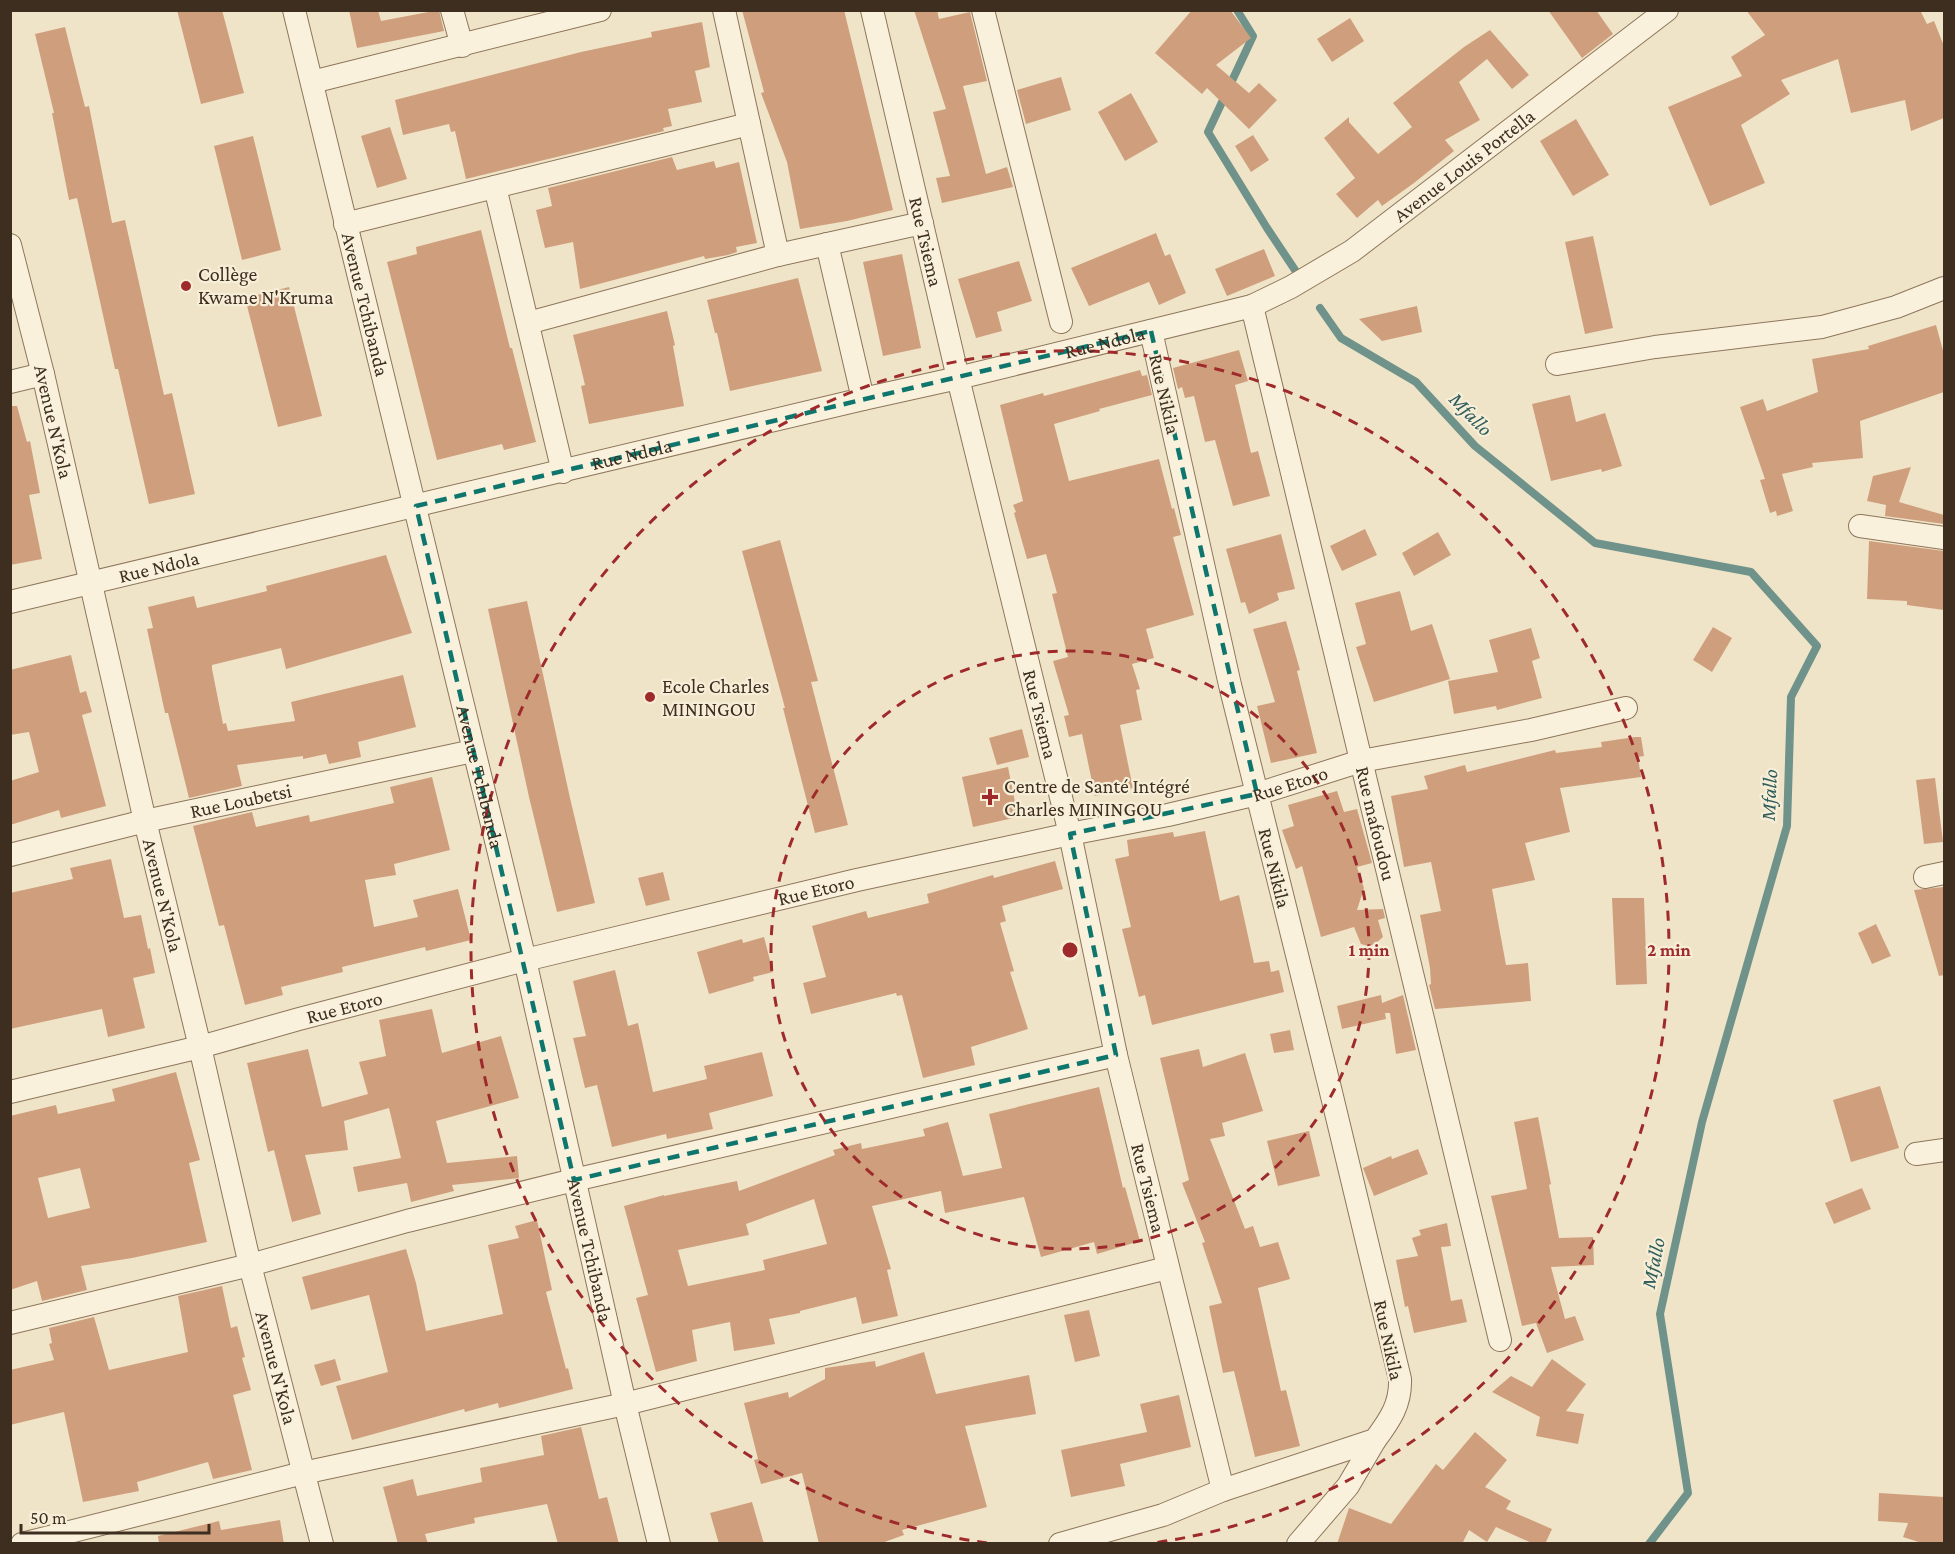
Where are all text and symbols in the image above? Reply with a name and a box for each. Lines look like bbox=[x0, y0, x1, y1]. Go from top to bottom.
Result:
street label: Avenue Louis Portella bbox=[1389, 104, 1539, 226]
street label: Rue Tsiema bbox=[905, 195, 947, 289]
street label: Avenue Tchibanda bbox=[338, 230, 394, 378]
place label: Collège Kwame N'Kruma bbox=[198, 263, 333, 308]
marker: Collège Kwame N'Kruma bbox=[179, 279, 193, 293]
street label: Rue Ndola bbox=[1062, 322, 1147, 363]
street label: Rue Nikila bbox=[1145, 352, 1185, 436]
street label: Avenue N'Kola bbox=[30, 362, 78, 481]
water label: Mfallo bbox=[1444, 386, 1498, 441]
street label: Rue Ndola bbox=[589, 434, 674, 474]
street label: Rue Ndola bbox=[116, 546, 201, 587]
street label: Rue Tsiema bbox=[1019, 667, 1062, 761]
place label: Ecole Charles MININGOU bbox=[662, 675, 770, 720]
marker: Ecole Charles MININGOU bbox=[643, 690, 657, 704]
street label: Avenue Tchibanda bbox=[452, 703, 508, 851]
street label: Rue Etoro bbox=[1250, 761, 1330, 806]
street label: Rue mafoudou bbox=[1352, 764, 1400, 883]
water label: Mfallo bbox=[1756, 769, 1782, 822]
place label: Centre de Santé Intégré Charles MININGOU bbox=[1004, 775, 1190, 820]
street label: Rue Loubetsi bbox=[188, 779, 293, 822]
marker: Centre de Santé Intégré Charles MININGOU bbox=[981, 788, 999, 806]
street label: Rue Nikila bbox=[1254, 826, 1296, 910]
street label: Avenue N'Kola bbox=[139, 836, 187, 954]
street label: Rue Etoro bbox=[776, 870, 856, 910]
centre of rings bbox=[1060, 940, 1080, 960]
text: 1 min bbox=[1349, 940, 1390, 960]
text: 2 min bbox=[1647, 940, 1691, 960]
street label: Rue Etoro bbox=[304, 987, 385, 1028]
street label: Rue Tsiema bbox=[1127, 1141, 1170, 1235]
street label: Avenue Tchibanda bbox=[563, 1176, 617, 1324]
water label: Mfallo bbox=[1636, 1235, 1670, 1292]
street label: Rue Nikila bbox=[1370, 1298, 1408, 1382]
street label: Avenue N'Kola bbox=[251, 1309, 302, 1427]
scale bar bbox=[21, 1497, 208, 1535]
text: 50 m bbox=[30, 1508, 67, 1528]

